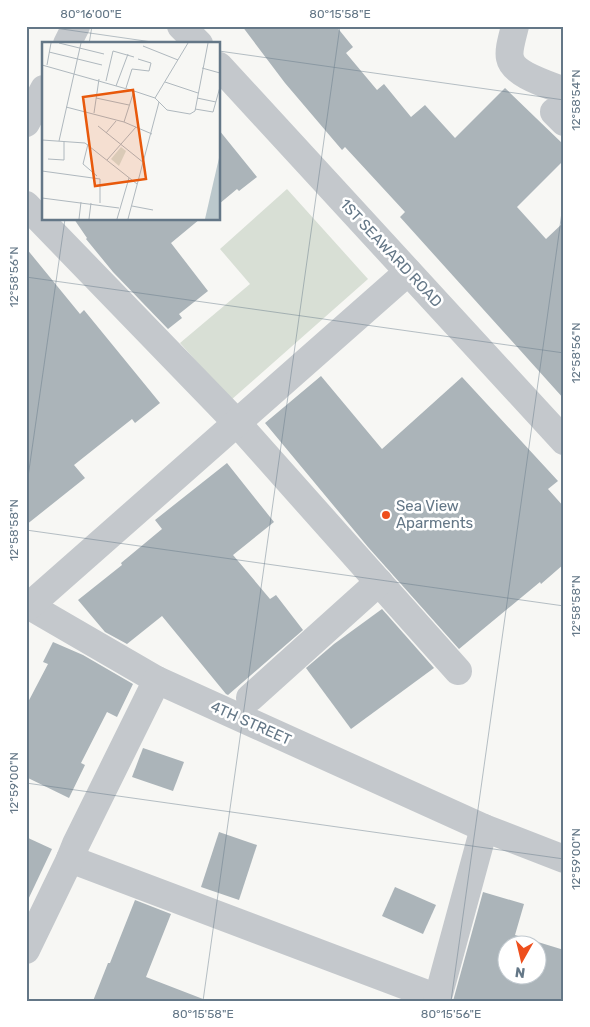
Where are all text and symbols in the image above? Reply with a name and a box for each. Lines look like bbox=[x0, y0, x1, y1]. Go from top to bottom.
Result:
text: 80°16'00"E bbox=[60, 7, 122, 21]
text: 80°15'58"E bbox=[309, 7, 371, 21]
inset map bbox=[42, 42, 220, 220]
text: 12°58'54"N bbox=[569, 69, 583, 131]
street label: 1ST SEAWARD ROAD bbox=[336, 195, 446, 311]
text: 12°58'56"N bbox=[7, 247, 21, 307]
text: 12°58'56"N bbox=[569, 323, 583, 383]
place label: Sea View Aparments bbox=[396, 497, 474, 532]
text: 12°58'58"N bbox=[7, 499, 21, 561]
marker: Sea View Aparments bbox=[380, 509, 392, 521]
text: 12°58'58"N bbox=[569, 575, 583, 637]
street label: 4TH STREET bbox=[208, 697, 295, 749]
text: 12°59'00"N bbox=[7, 752, 21, 814]
text: 12°59'00"N bbox=[569, 828, 583, 890]
north arrow bbox=[498, 934, 548, 984]
text: N bbox=[514, 963, 526, 981]
text: 80°15'58"E bbox=[172, 1007, 234, 1021]
text: 80°15'56"E bbox=[421, 1007, 481, 1021]

